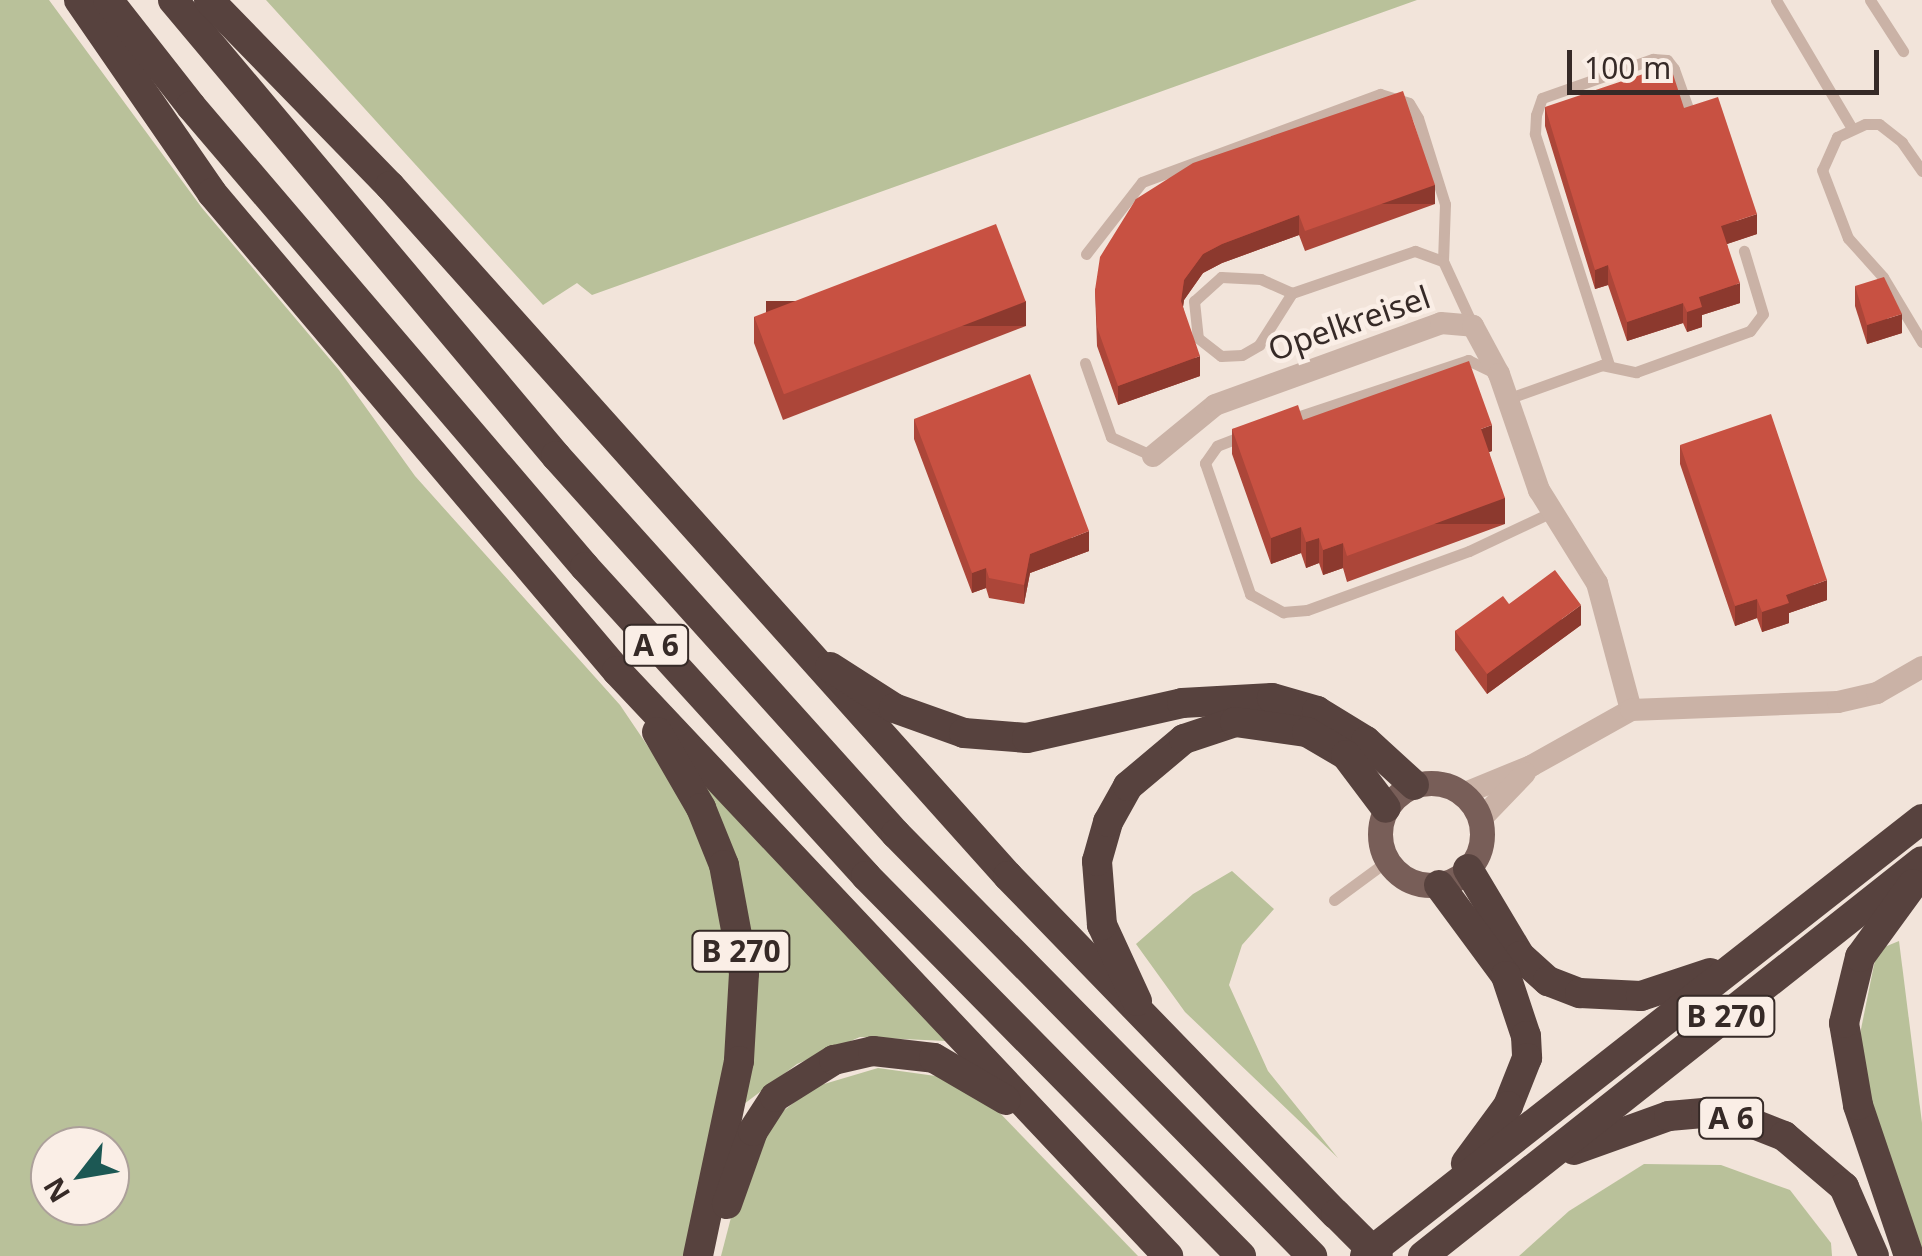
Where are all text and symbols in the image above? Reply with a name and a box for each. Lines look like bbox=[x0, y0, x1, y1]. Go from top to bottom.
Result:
scale bar bbox=[1572, 30, 1884, 92]
text: 100 m bbox=[1584, 47, 1671, 88]
street label: Opelkreisel bbox=[1263, 277, 1435, 369]
road number: A 6 bbox=[621, 620, 691, 670]
road number: B 270 bbox=[691, 926, 791, 976]
road number: B 270 bbox=[1676, 991, 1776, 1041]
road number: A 6 bbox=[1696, 1093, 1766, 1143]
north arrow bbox=[30, 1126, 130, 1226]
text: N bbox=[34, 1171, 78, 1210]

